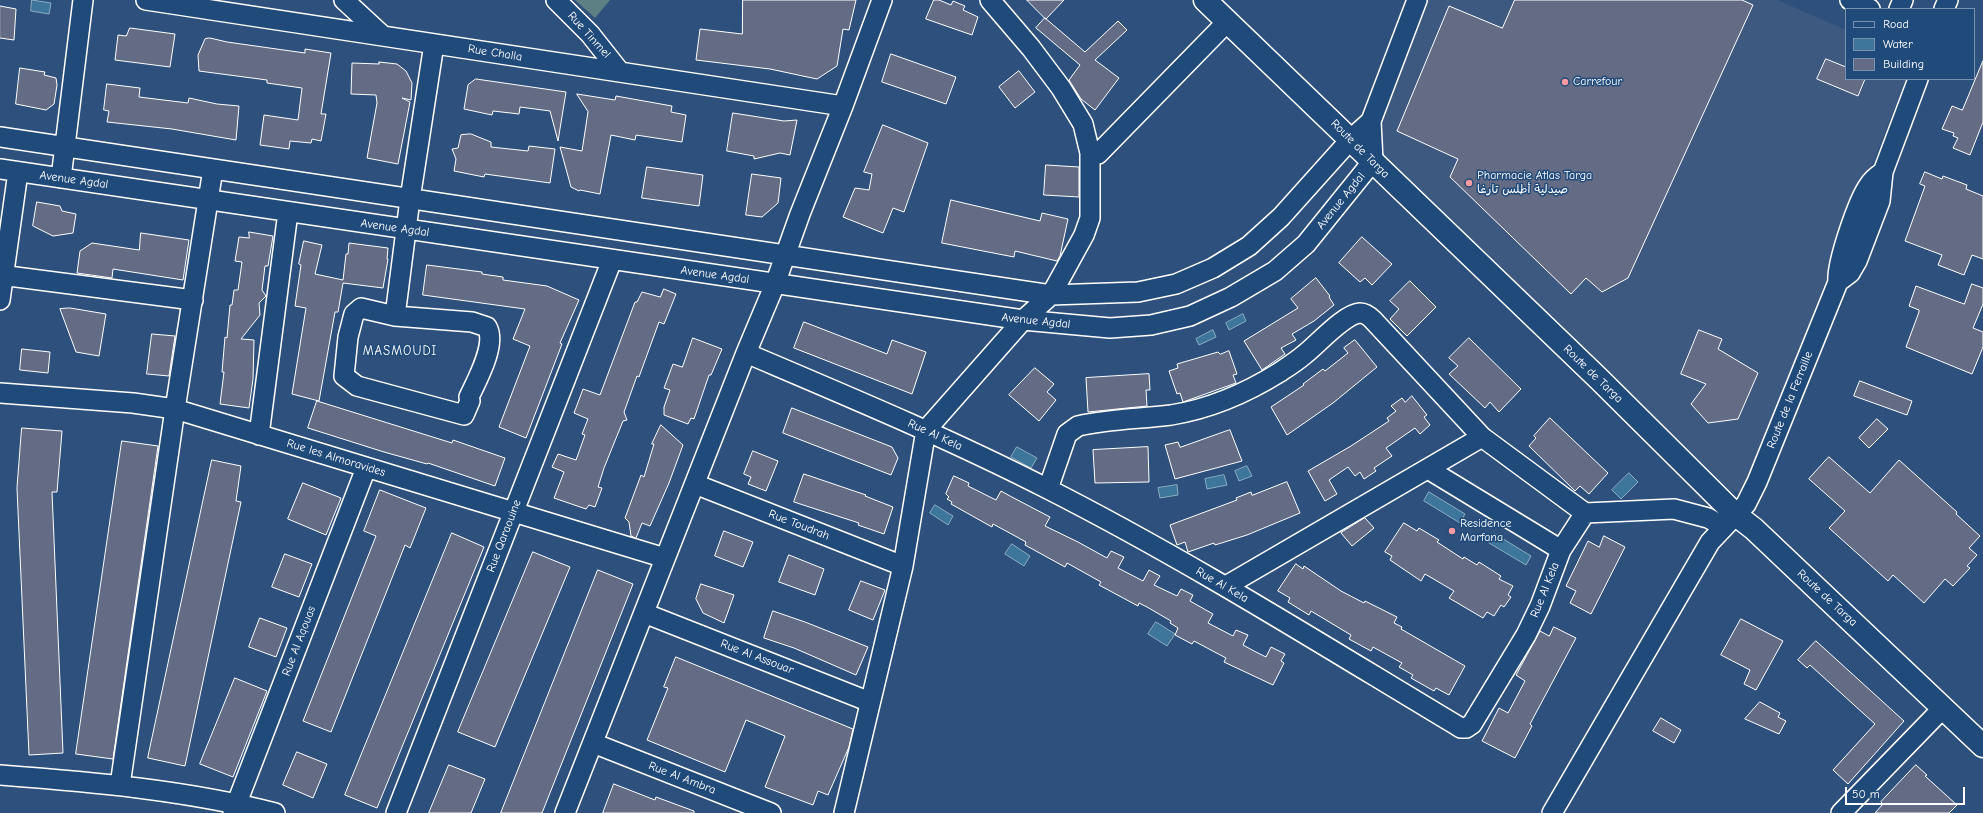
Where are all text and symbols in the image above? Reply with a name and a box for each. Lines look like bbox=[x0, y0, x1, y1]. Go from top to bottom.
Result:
legend bbox=[1845, 8, 1975, 80]
street label: Rue Tinmel bbox=[564, 9, 614, 61]
text: Road bbox=[1883, 17, 1909, 31]
text: Water bbox=[1883, 37, 1913, 51]
street label: Rue Challa bbox=[467, 42, 523, 64]
text: Building bbox=[1883, 57, 1924, 71]
place label: Carrefour bbox=[1573, 75, 1622, 89]
marker: Carrefour bbox=[1560, 77, 1570, 87]
street label: Route de Targa bbox=[1328, 117, 1392, 181]
street label: Avenue Agdal bbox=[39, 168, 109, 192]
place label: Pharmacie Atlas Targa صيدلية أطلس تارغا bbox=[1477, 169, 1592, 197]
street label: Avenue Agdal bbox=[1314, 170, 1368, 232]
marker: Pharmacie Atlas Targa صيدلية أطلس تارغا bbox=[1464, 178, 1474, 188]
street label: Avenue Agdal bbox=[360, 216, 430, 240]
street label: Avenue Agdal bbox=[680, 263, 750, 287]
street label: Avenue Agdal bbox=[1001, 310, 1071, 332]
street label: Route de Targa bbox=[1560, 342, 1626, 406]
district label: MASMOUDI bbox=[363, 343, 437, 359]
street label: Route de la Ferraille bbox=[1764, 349, 1816, 451]
street label: Rue Al Kela bbox=[905, 416, 965, 454]
street label: Rue les Almoravides bbox=[285, 436, 387, 480]
street label: Rue Qaraouine bbox=[484, 498, 524, 574]
street label: Rue Toudrah bbox=[766, 507, 832, 543]
place label: Residence Marfana bbox=[1460, 517, 1512, 545]
marker: Residence Marfana bbox=[1447, 526, 1457, 536]
street label: Rue Al Kela bbox=[1527, 560, 1563, 620]
street label: Rue Al Kela bbox=[1193, 564, 1251, 606]
street label: Route de Targa bbox=[1794, 566, 1860, 630]
street label: Rue Al Aqouas bbox=[279, 604, 319, 678]
street label: Rue Al Assouar bbox=[718, 636, 796, 678]
street label: Rue Al Ambra bbox=[646, 759, 718, 797]
scale bar bbox=[1847, 779, 1967, 805]
text: 50 m bbox=[1852, 787, 1880, 801]

